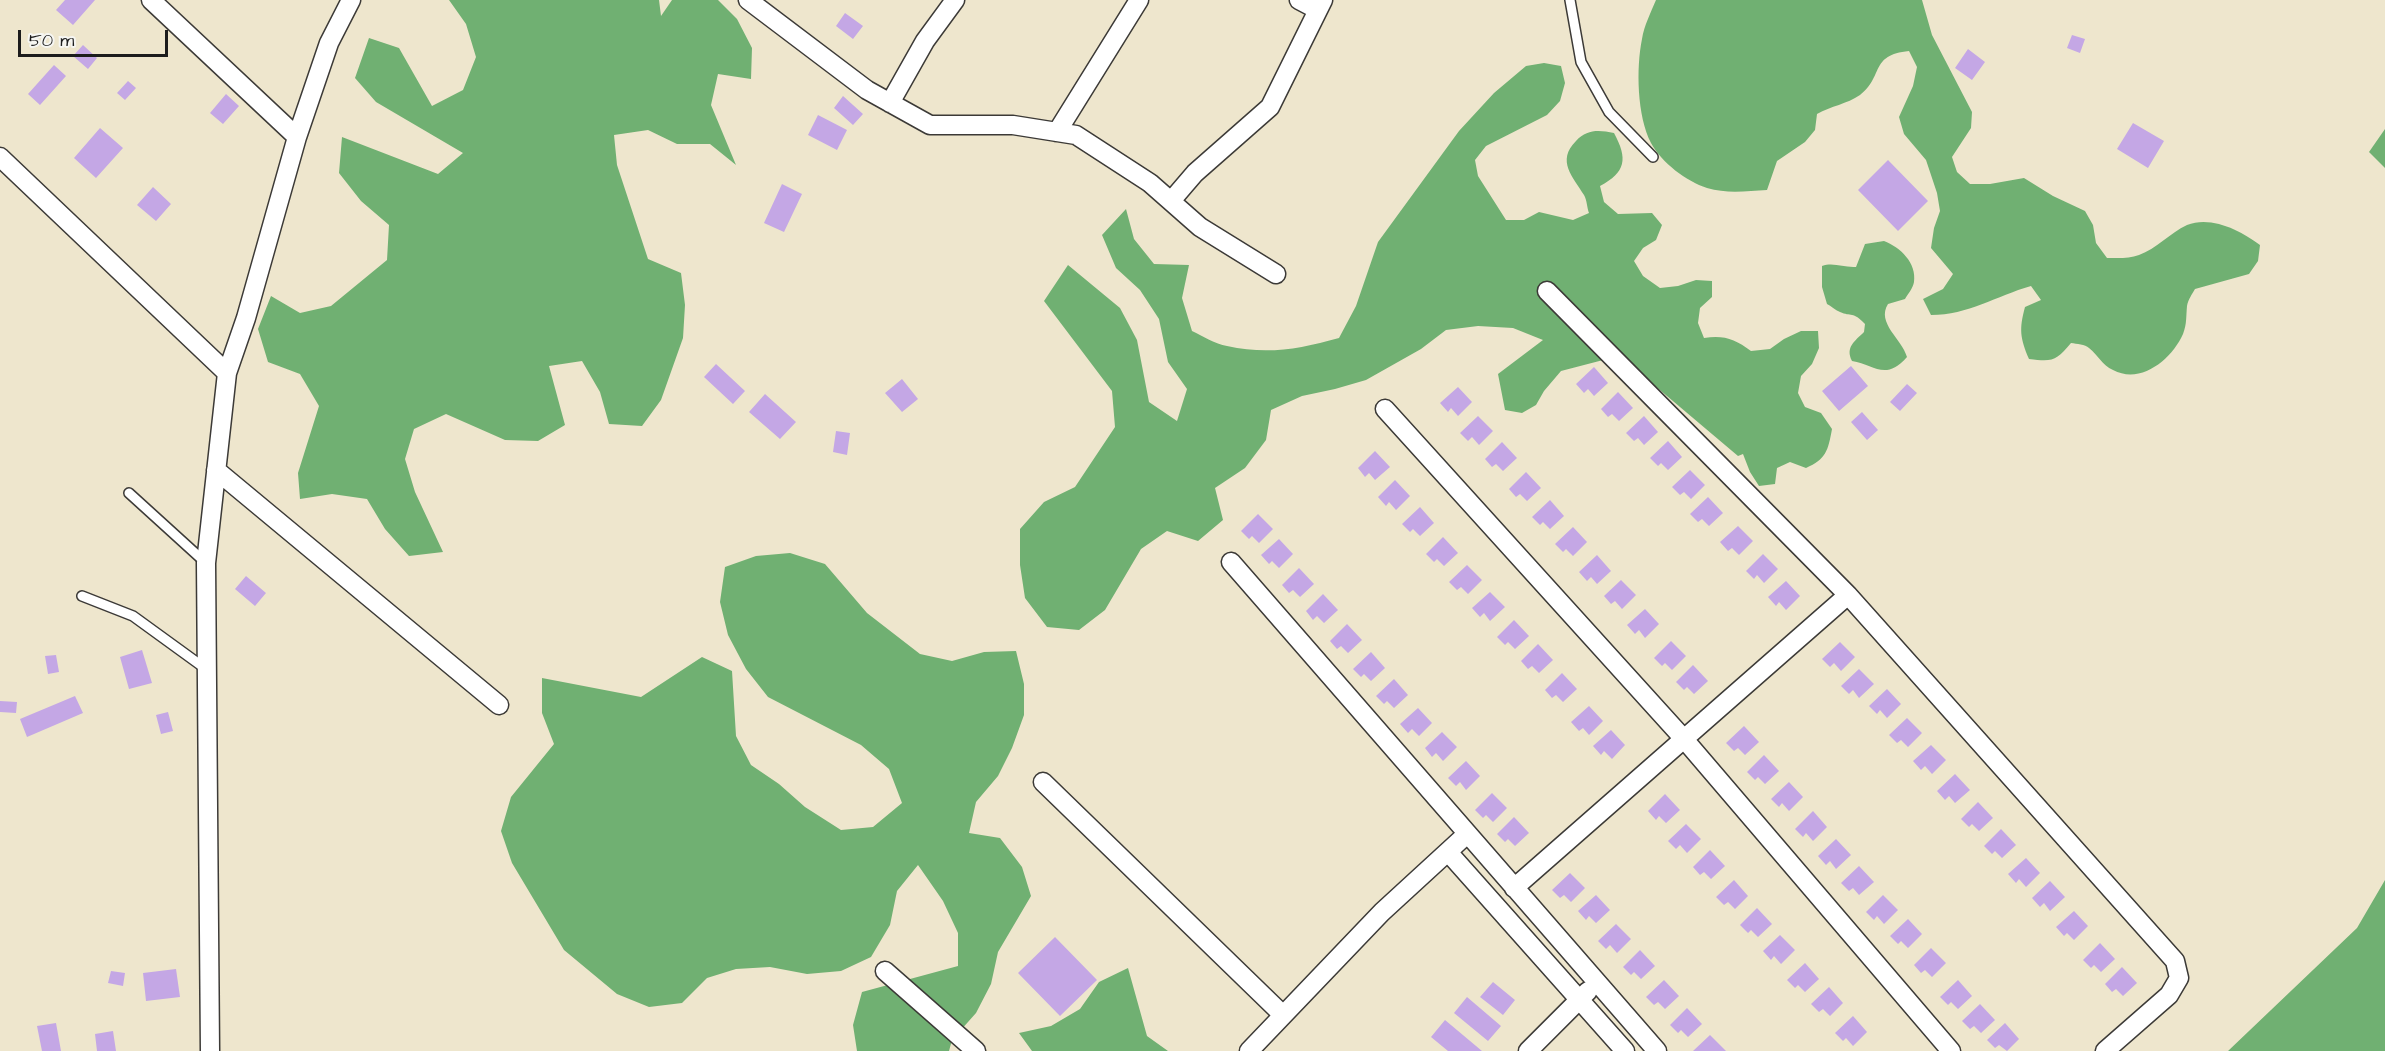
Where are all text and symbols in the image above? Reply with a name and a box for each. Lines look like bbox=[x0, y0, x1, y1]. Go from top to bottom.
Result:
scale bar bbox=[21, 18, 171, 56]
text: 50 m bbox=[29, 28, 74, 53]

